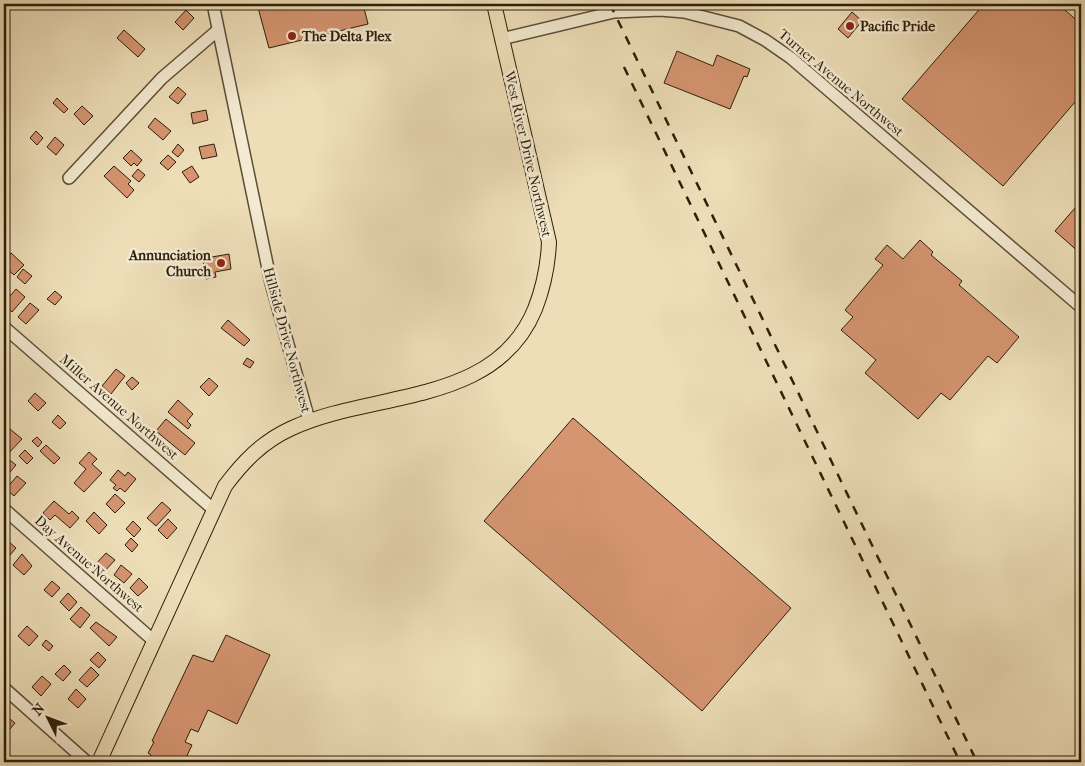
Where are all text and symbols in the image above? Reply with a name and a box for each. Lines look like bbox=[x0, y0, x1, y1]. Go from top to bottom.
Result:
place label: Pacific Pride bbox=[860, 18, 935, 35]
marker: Pacific Pride bbox=[844, 20, 856, 32]
street label: Turner Avenue Northwest bbox=[775, 26, 907, 140]
place label: The Delta Plex bbox=[301, 28, 392, 45]
marker: The Delta Plex bbox=[286, 30, 298, 42]
street label: West River Drive Northwest bbox=[500, 68, 555, 239]
place label: Annunciation Church bbox=[128, 247, 212, 280]
marker: Annunciation Church bbox=[215, 257, 227, 269]
street label: Hillside Drive Northwest bbox=[259, 265, 315, 415]
street label: Miller Avenue Northwest bbox=[56, 351, 182, 463]
street label: Day Avenue Northwest bbox=[31, 512, 147, 616]
north arrow bbox=[22, 694, 72, 744]
text: N bbox=[29, 700, 49, 719]

